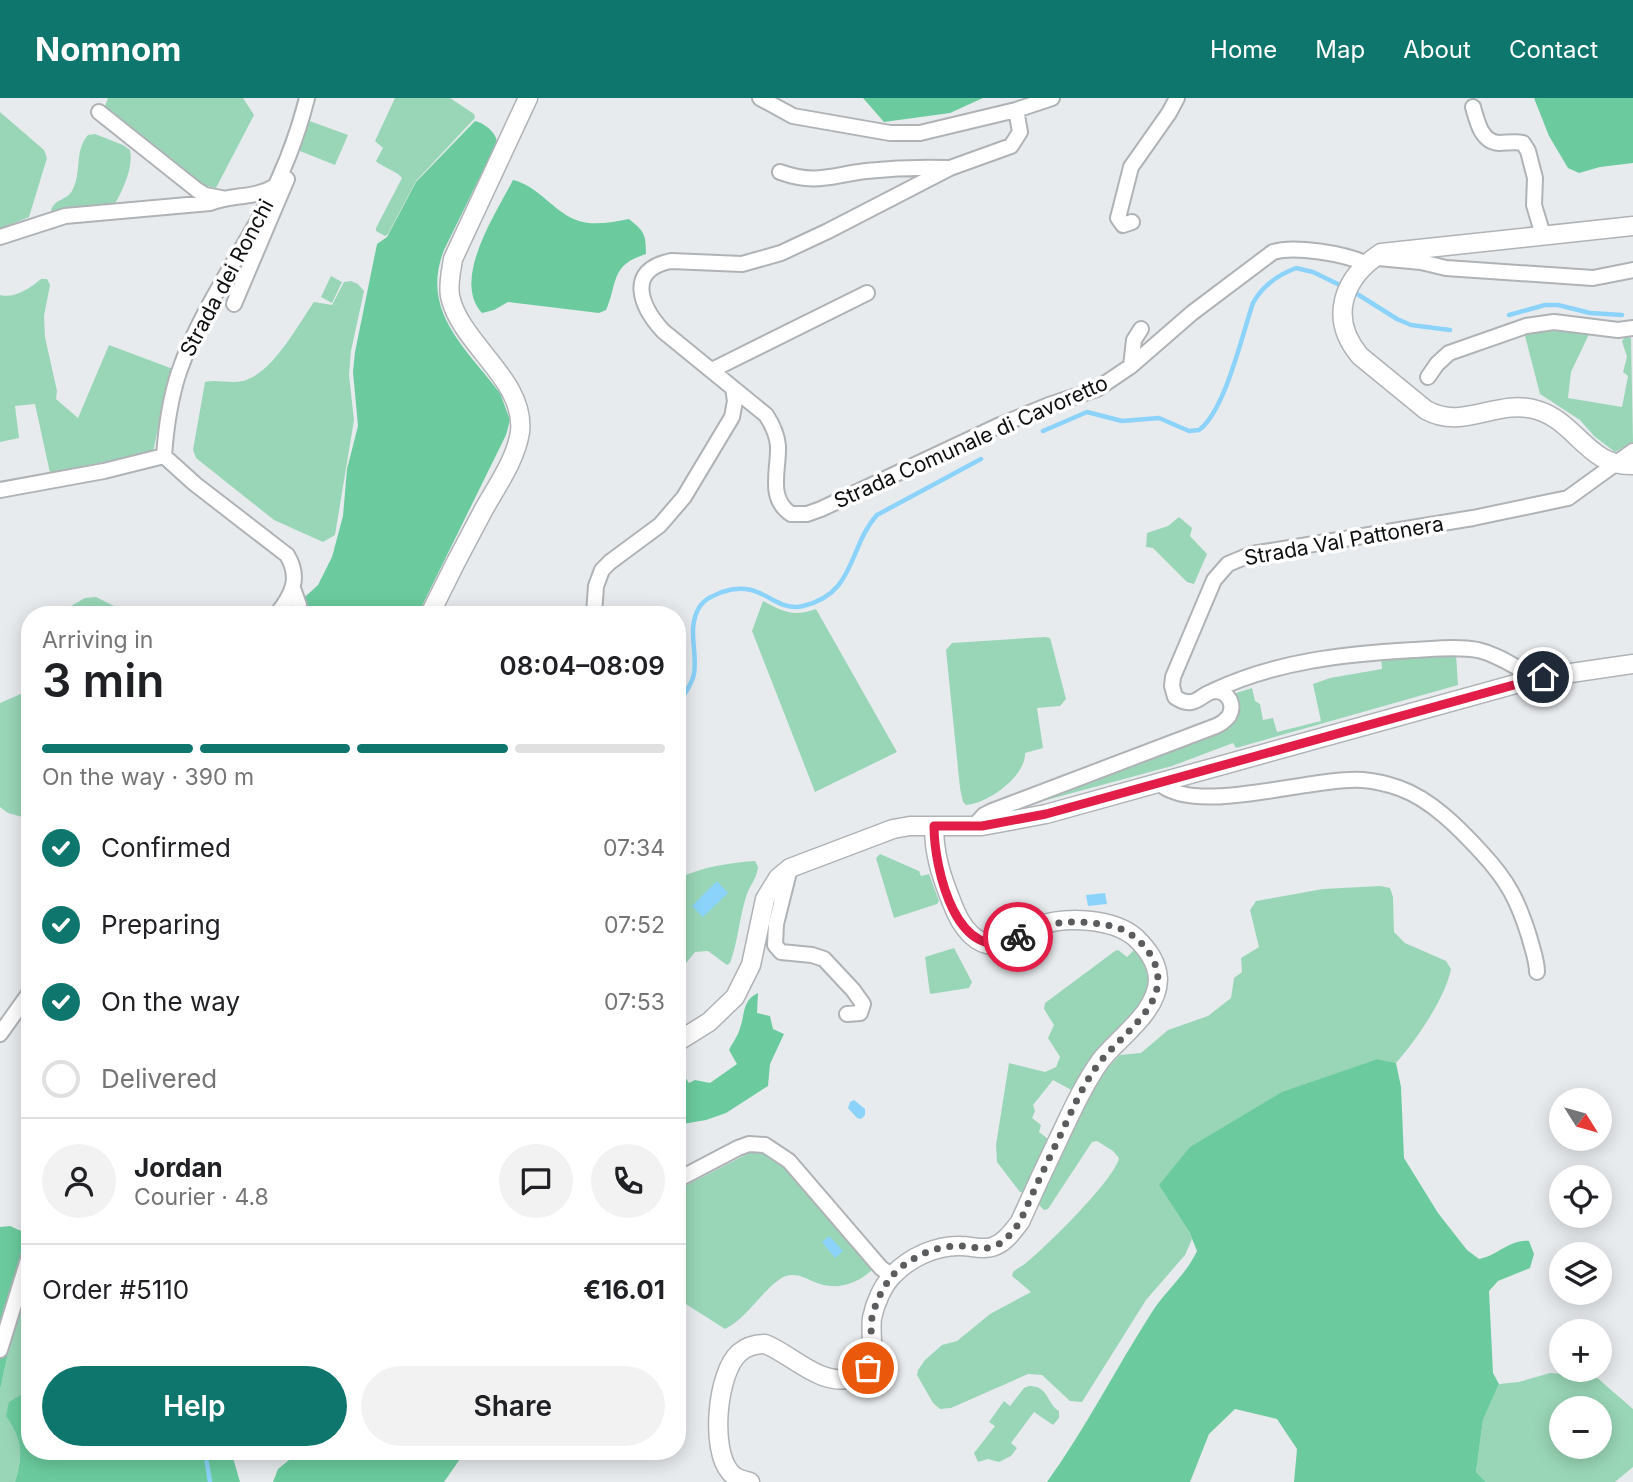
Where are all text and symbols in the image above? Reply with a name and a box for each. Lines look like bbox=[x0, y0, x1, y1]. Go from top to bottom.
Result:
text: Nomnom bbox=[35, 29, 181, 69]
text: Home bbox=[1210, 35, 1277, 64]
text: Map bbox=[1315, 35, 1365, 64]
text: About bbox=[1403, 35, 1471, 64]
text: Contact bbox=[1509, 35, 1598, 64]
street label: Strada dei Ronchi bbox=[175, 195, 279, 361]
street label: Strada Comunale di Cavoretto bbox=[830, 370, 1111, 513]
street label: Strada Val Pattonera bbox=[1242, 511, 1446, 570]
text: Arriving in bbox=[42, 626, 153, 654]
pin bbox=[1513, 647, 1573, 707]
text: 08:04–08:09 bbox=[500, 650, 665, 681]
text: 3 min bbox=[42, 652, 164, 708]
icon: home bbox=[1524, 658, 1562, 696]
text: On the way · 390 m bbox=[42, 763, 254, 791]
icon: check bbox=[42, 829, 80, 867]
text: Confirmed bbox=[101, 832, 231, 863]
text: 07:34 bbox=[603, 834, 665, 862]
courier bbox=[983, 902, 1053, 972]
icon: check bbox=[42, 906, 80, 944]
text: Preparing bbox=[101, 909, 221, 940]
text: 07:52 bbox=[604, 911, 665, 939]
icon: bike bbox=[999, 918, 1037, 956]
icon: check bbox=[42, 983, 80, 1021]
text: On the way bbox=[101, 986, 240, 1017]
text: 07:53 bbox=[604, 988, 665, 1016]
text: Delivered bbox=[101, 1063, 217, 1094]
north arrow bbox=[1549, 1088, 1612, 1152]
map controls bbox=[1549, 1088, 1612, 1459]
button: person bbox=[42, 1144, 116, 1218]
button: chat bbox=[499, 1144, 573, 1218]
button: phone bbox=[591, 1144, 665, 1218]
text: Jordan bbox=[134, 1152, 223, 1183]
button: locate bbox=[1549, 1165, 1612, 1228]
text: Courier · 4.8 bbox=[134, 1183, 269, 1211]
button: layers bbox=[1549, 1242, 1612, 1305]
text: Order #5110 bbox=[42, 1274, 189, 1305]
text: €16.01 bbox=[583, 1274, 665, 1305]
button: + bbox=[1549, 1319, 1612, 1382]
pin bbox=[838, 1338, 898, 1398]
icon: bag bbox=[849, 1349, 887, 1387]
button: Help bbox=[42, 1366, 347, 1446]
button: Share bbox=[361, 1366, 665, 1446]
button: − bbox=[1549, 1396, 1612, 1459]

